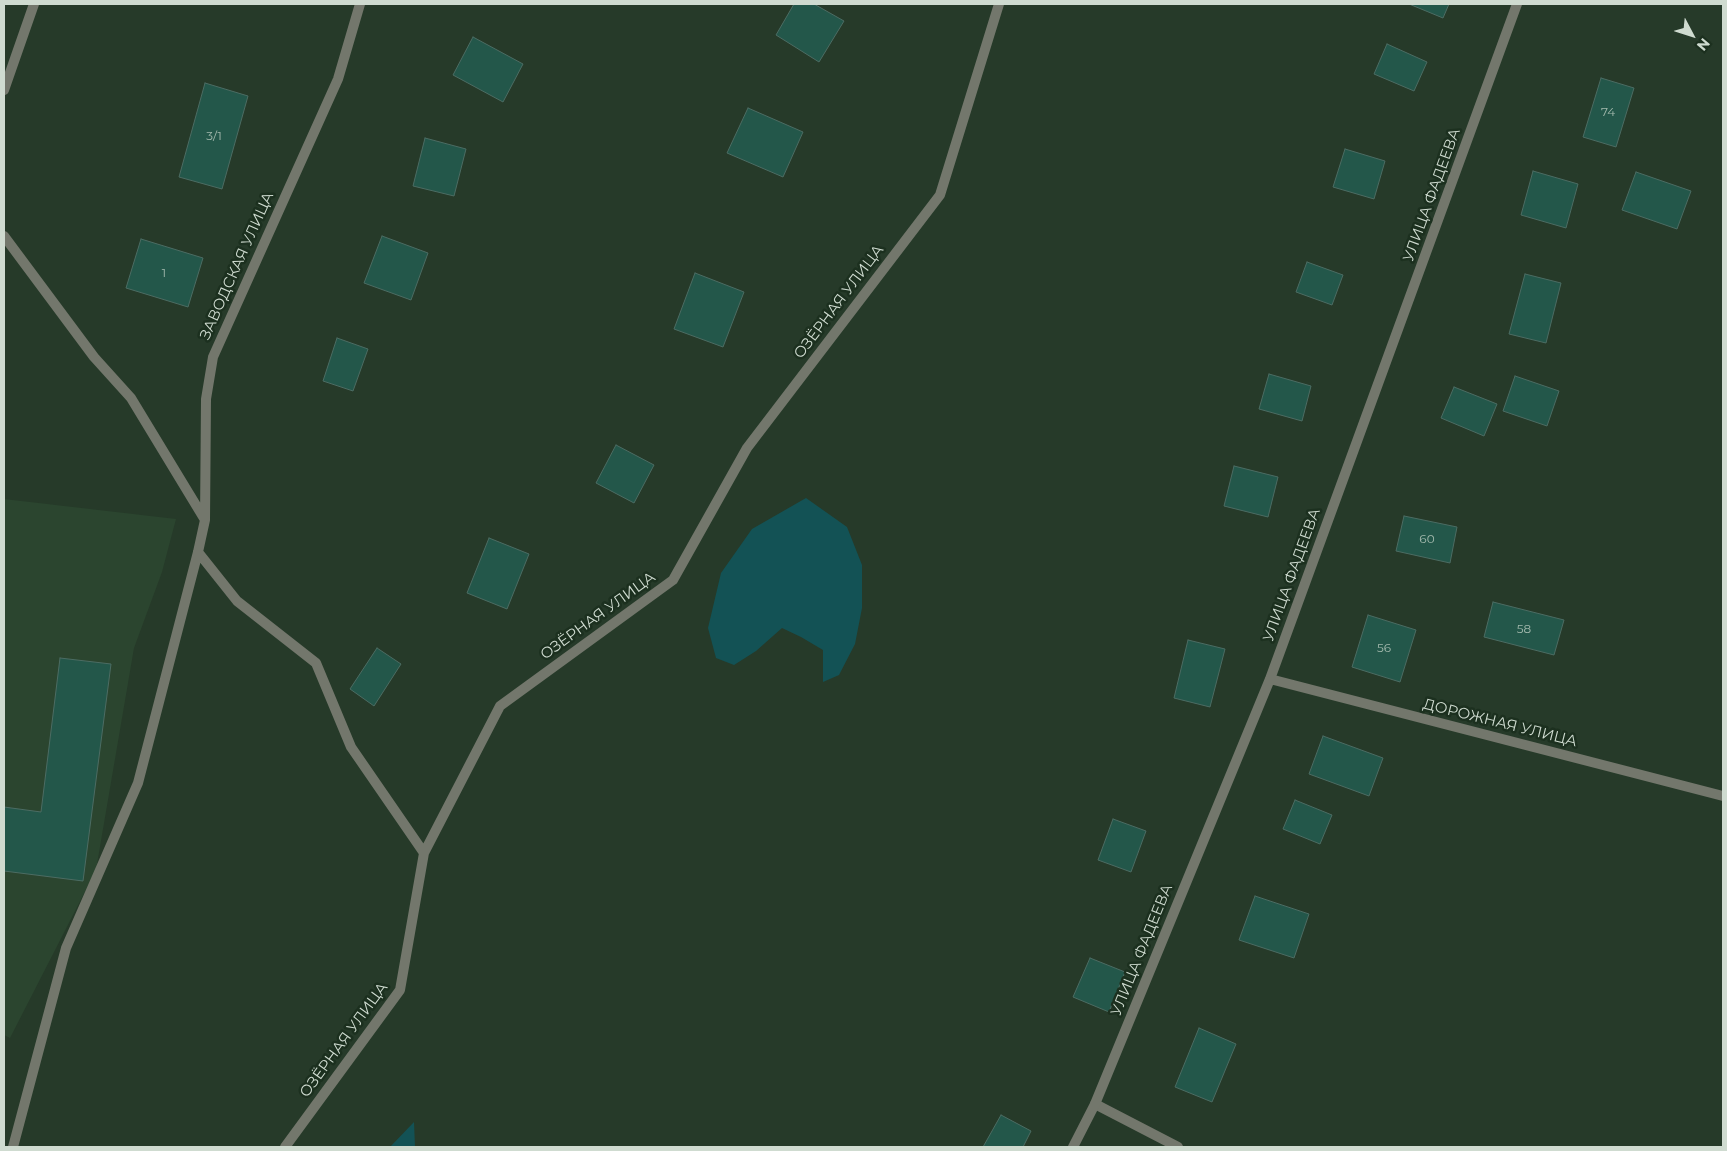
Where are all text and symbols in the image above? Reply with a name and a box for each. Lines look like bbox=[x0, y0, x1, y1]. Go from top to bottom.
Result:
north arrow bbox=[1667, 10, 1717, 60]
text: N bbox=[1693, 35, 1714, 55]
house number: 74 bbox=[1601, 105, 1615, 119]
street label: УЛИЦА ФАДЕЕВА bbox=[1400, 126, 1464, 264]
house number: 3/1 bbox=[206, 129, 222, 143]
street label: ЗАВОДСКАЯ УЛИЦА bbox=[196, 189, 278, 343]
street label: ОЗЁРНАЯ УЛИЦА bbox=[790, 242, 888, 362]
house number: 1 bbox=[162, 266, 166, 280]
street label: УЛИЦА ФАДЕЕВА bbox=[1260, 506, 1324, 644]
house number: 60 bbox=[1419, 532, 1435, 546]
street label: ОЗЁРНАЯ УЛИЦА bbox=[537, 568, 659, 664]
house number: 58 bbox=[1517, 622, 1531, 636]
house number: 56 bbox=[1377, 641, 1391, 655]
street label: ДОРОЖНАЯ УЛИЦА bbox=[1421, 695, 1579, 751]
street label: УЛИЦА ФАДЕЕВА bbox=[1107, 882, 1177, 1018]
street label: ОЗЁРНАЯ УЛИЦА bbox=[296, 979, 392, 1101]

